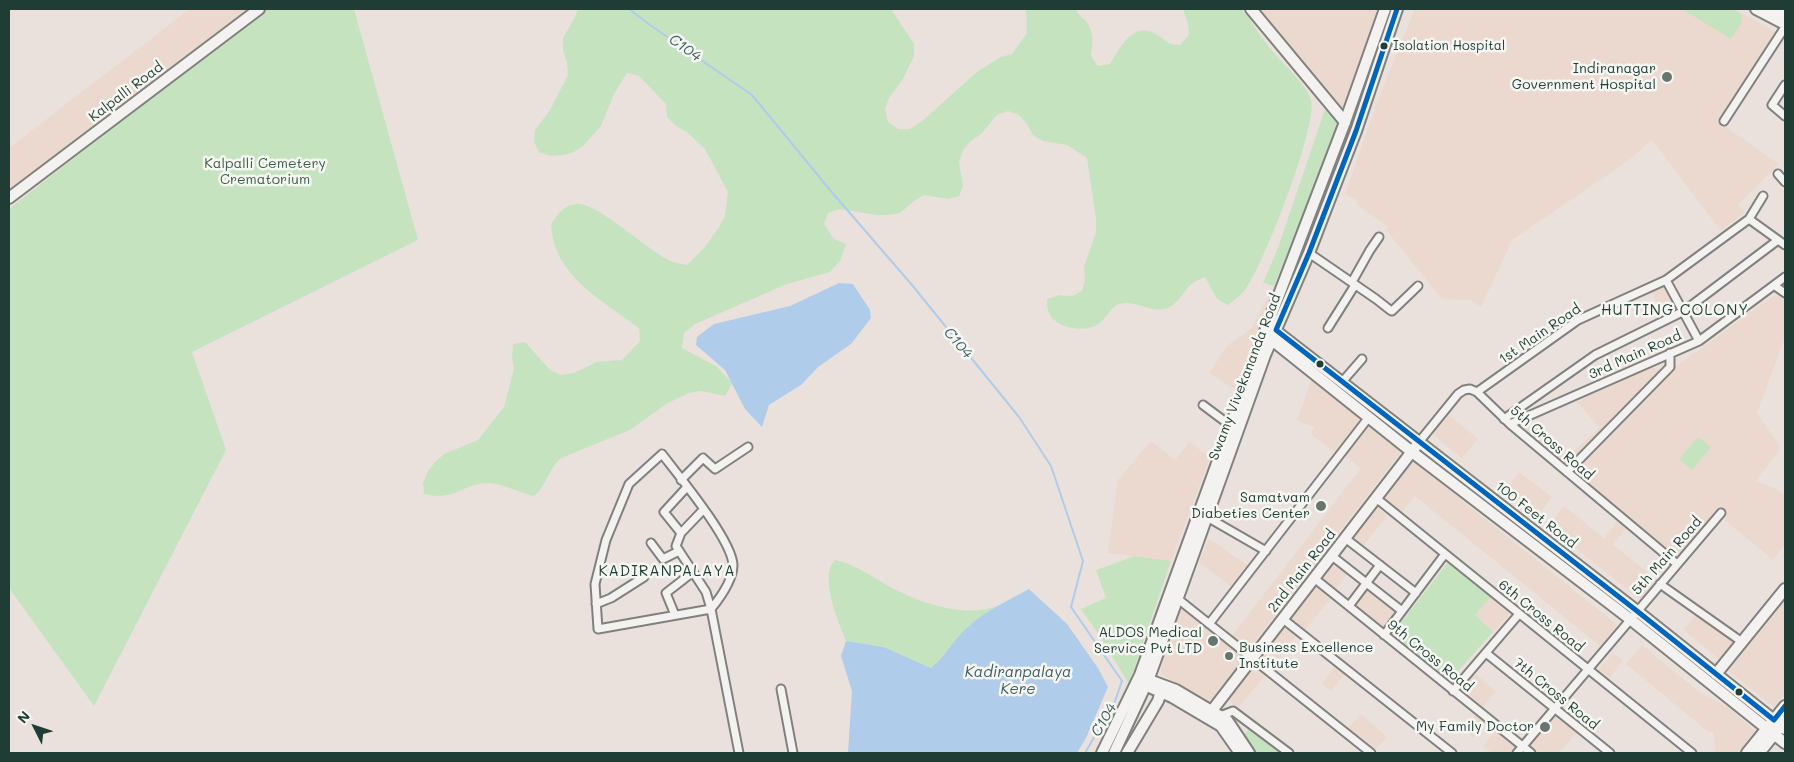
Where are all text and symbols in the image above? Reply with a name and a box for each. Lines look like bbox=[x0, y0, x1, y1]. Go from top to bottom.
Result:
water label: C104 bbox=[665, 30, 705, 66]
place label: Isolation Hospital bbox=[1393, 38, 1505, 54]
marker: Isolation Hospital bbox=[1379, 41, 1389, 51]
street label: Kalpalli Road bbox=[86, 59, 166, 125]
place label: Indiranagar Government Hospital bbox=[1512, 61, 1656, 94]
marker: Indiranagar Government Hospital bbox=[1660, 70, 1674, 84]
park label: Kalpalli Cemetery Crematorium bbox=[204, 156, 326, 188]
street label: Swamy Vivekananda Road bbox=[1205, 291, 1285, 463]
street label: 1st Main Road bbox=[1496, 300, 1584, 368]
district label: HUTTING COLONY bbox=[1599, 301, 1751, 319]
water label: C104 bbox=[940, 324, 976, 362]
street label: 3rd Main Road bbox=[1586, 327, 1684, 383]
unlabelled marker bbox=[1315, 359, 1325, 369]
street label: 5th Cross Road bbox=[1507, 402, 1597, 484]
street label: 100 Feet Road bbox=[1492, 478, 1580, 552]
place label: Samatvam Diabeties Center bbox=[1191, 490, 1310, 522]
marker: Samatvam Diabeties Center bbox=[1314, 499, 1328, 513]
street label: 5th Main Road bbox=[1629, 514, 1705, 598]
street label: 2nd Main Road bbox=[1265, 526, 1339, 616]
district label: KADIRANPALAYA bbox=[597, 562, 737, 580]
street label: 6th Cross Road bbox=[1495, 576, 1587, 656]
street label: 9th Cross Road bbox=[1384, 616, 1476, 696]
place label: ALDOS Medical Service Pvt LTD bbox=[1094, 625, 1202, 658]
marker: ALDOS Medical Service Pvt LTD bbox=[1206, 634, 1220, 648]
place label: Business Excellence Institute bbox=[1239, 640, 1373, 672]
marker: Business Excellence Institute bbox=[1223, 650, 1235, 662]
street label: 7th Cross Road bbox=[1510, 655, 1602, 733]
water label: Kadiranpalaya Kere bbox=[965, 663, 1071, 698]
unlabelled marker bbox=[1734, 687, 1744, 697]
water label: C104 bbox=[1087, 700, 1121, 740]
north arrow bbox=[10, 702, 60, 752]
text: N bbox=[13, 707, 34, 727]
place label: My Family Doctor bbox=[1416, 719, 1534, 735]
marker: My Family Doctor bbox=[1538, 720, 1552, 734]

